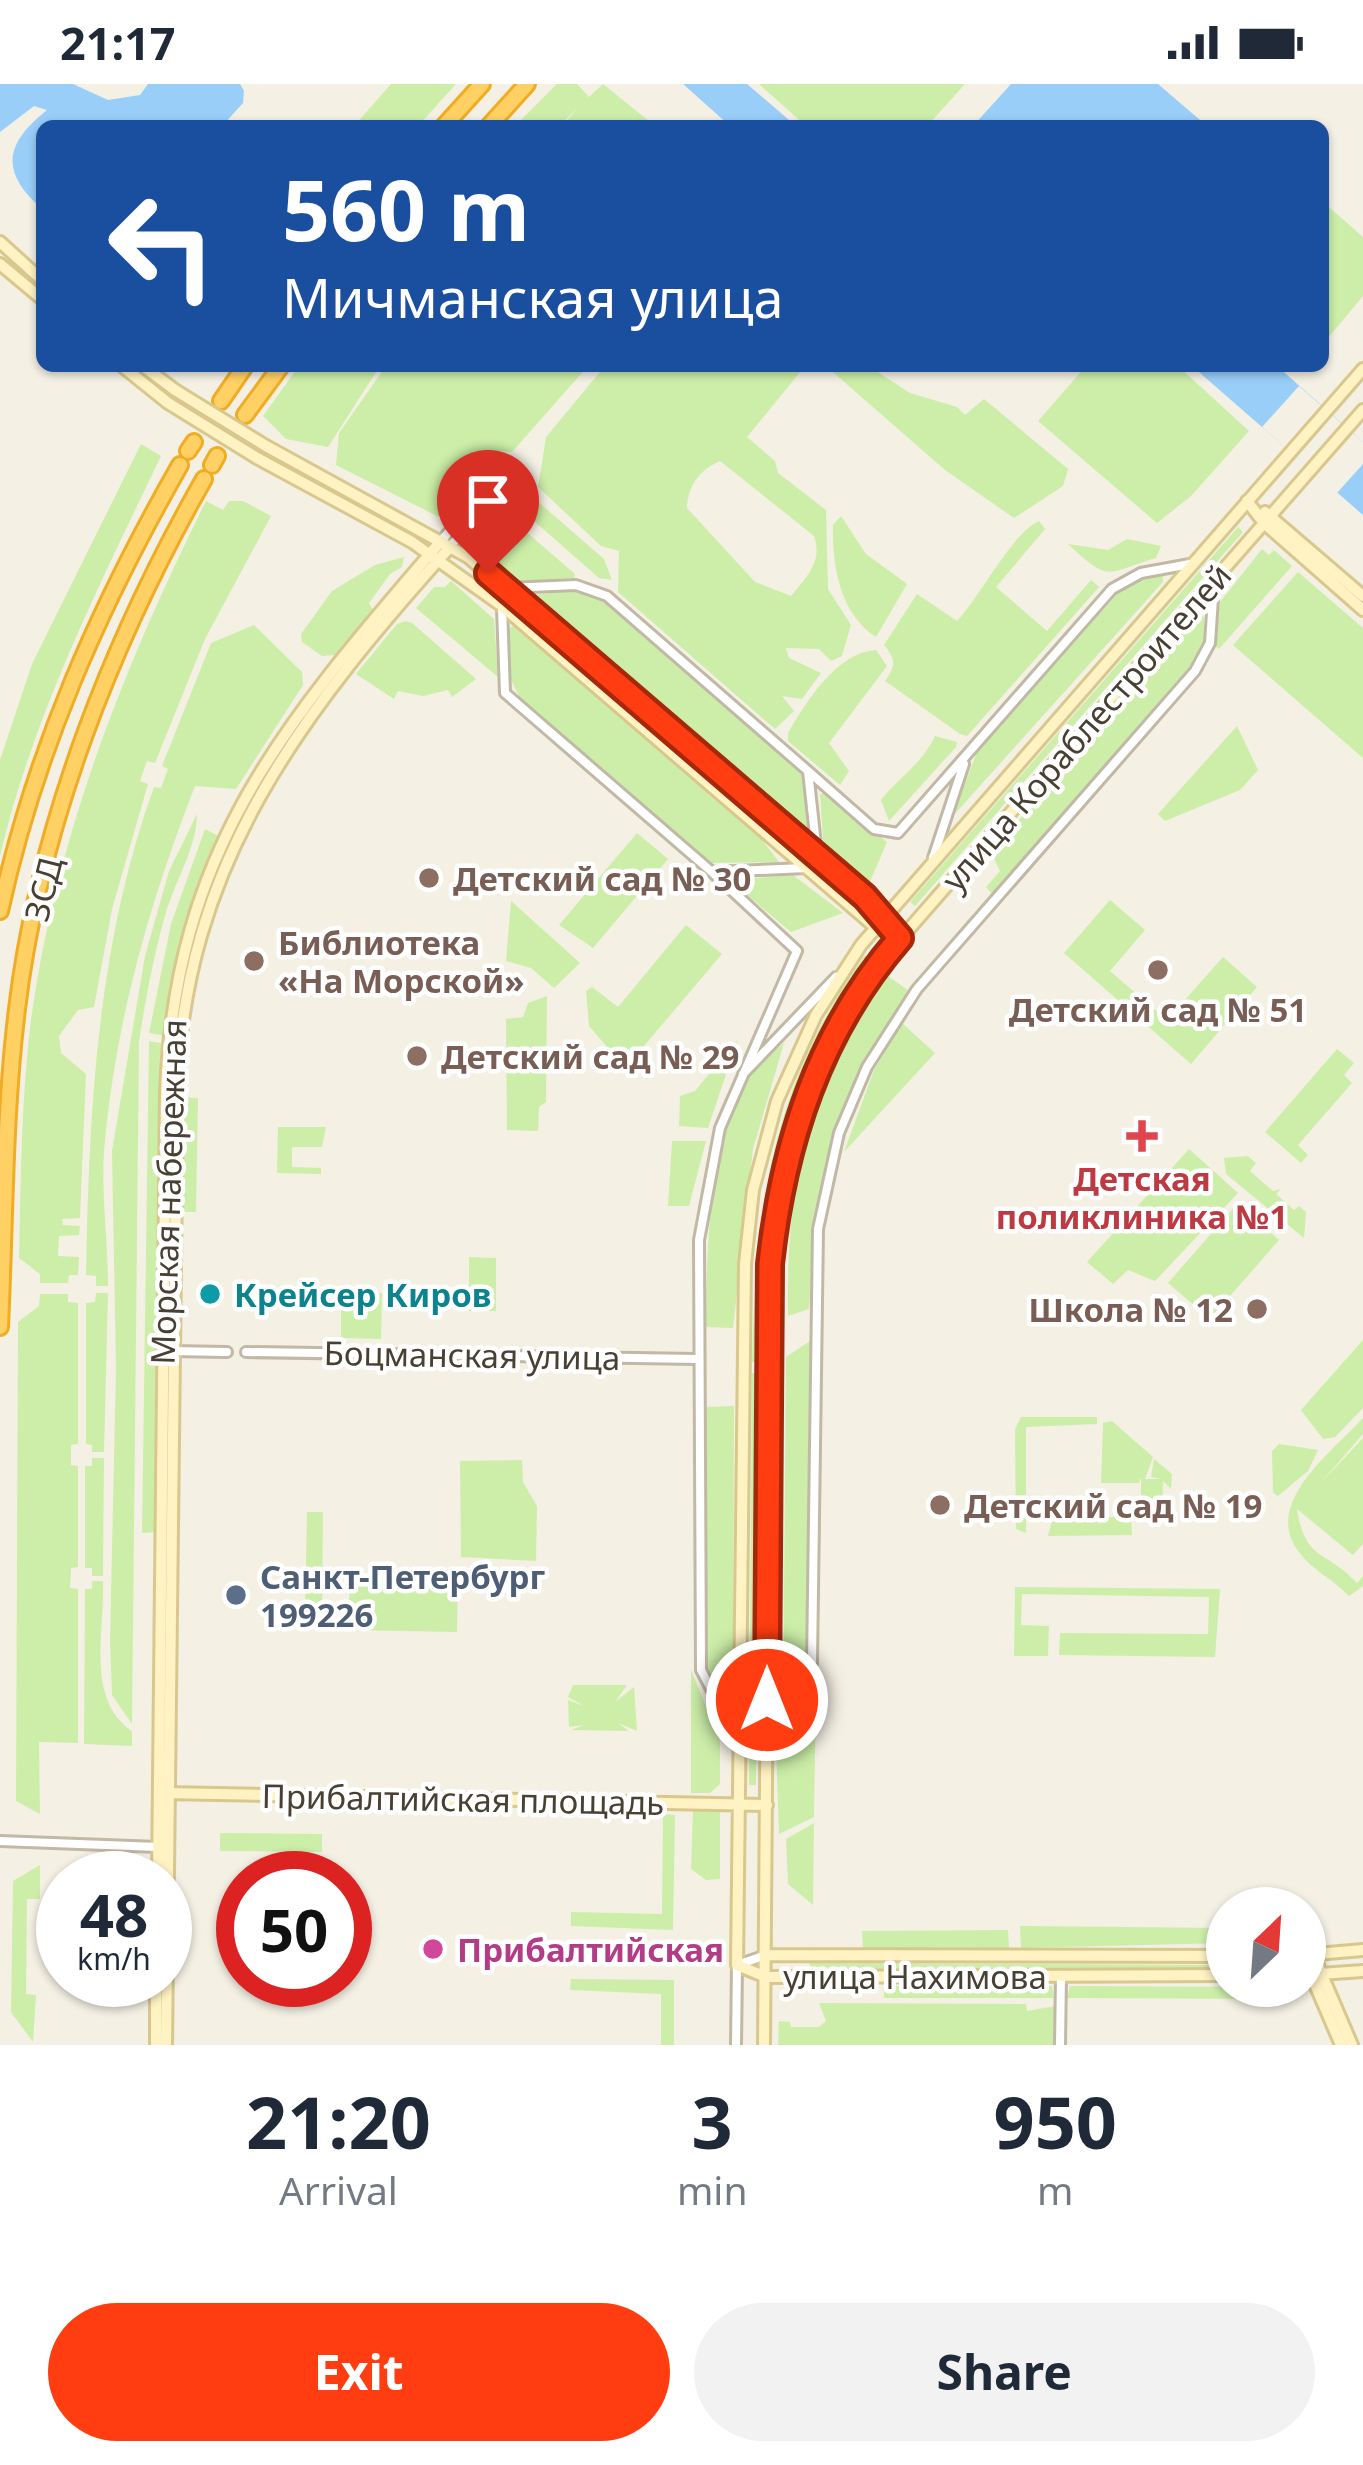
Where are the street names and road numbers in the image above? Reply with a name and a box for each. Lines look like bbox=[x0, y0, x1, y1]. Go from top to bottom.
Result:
street label: улица Кораблестроителей bbox=[931, 554, 1241, 900]
street label: ЗСД bbox=[13, 852, 73, 926]
street label: Морская набережная bbox=[139, 1019, 197, 1365]
street label: Боцманская улица bbox=[323, 1330, 621, 1380]
street label: Прибалтийская площадь bbox=[261, 1773, 665, 1825]
street label: улица Нахимова bbox=[783, 1954, 1047, 1999]

